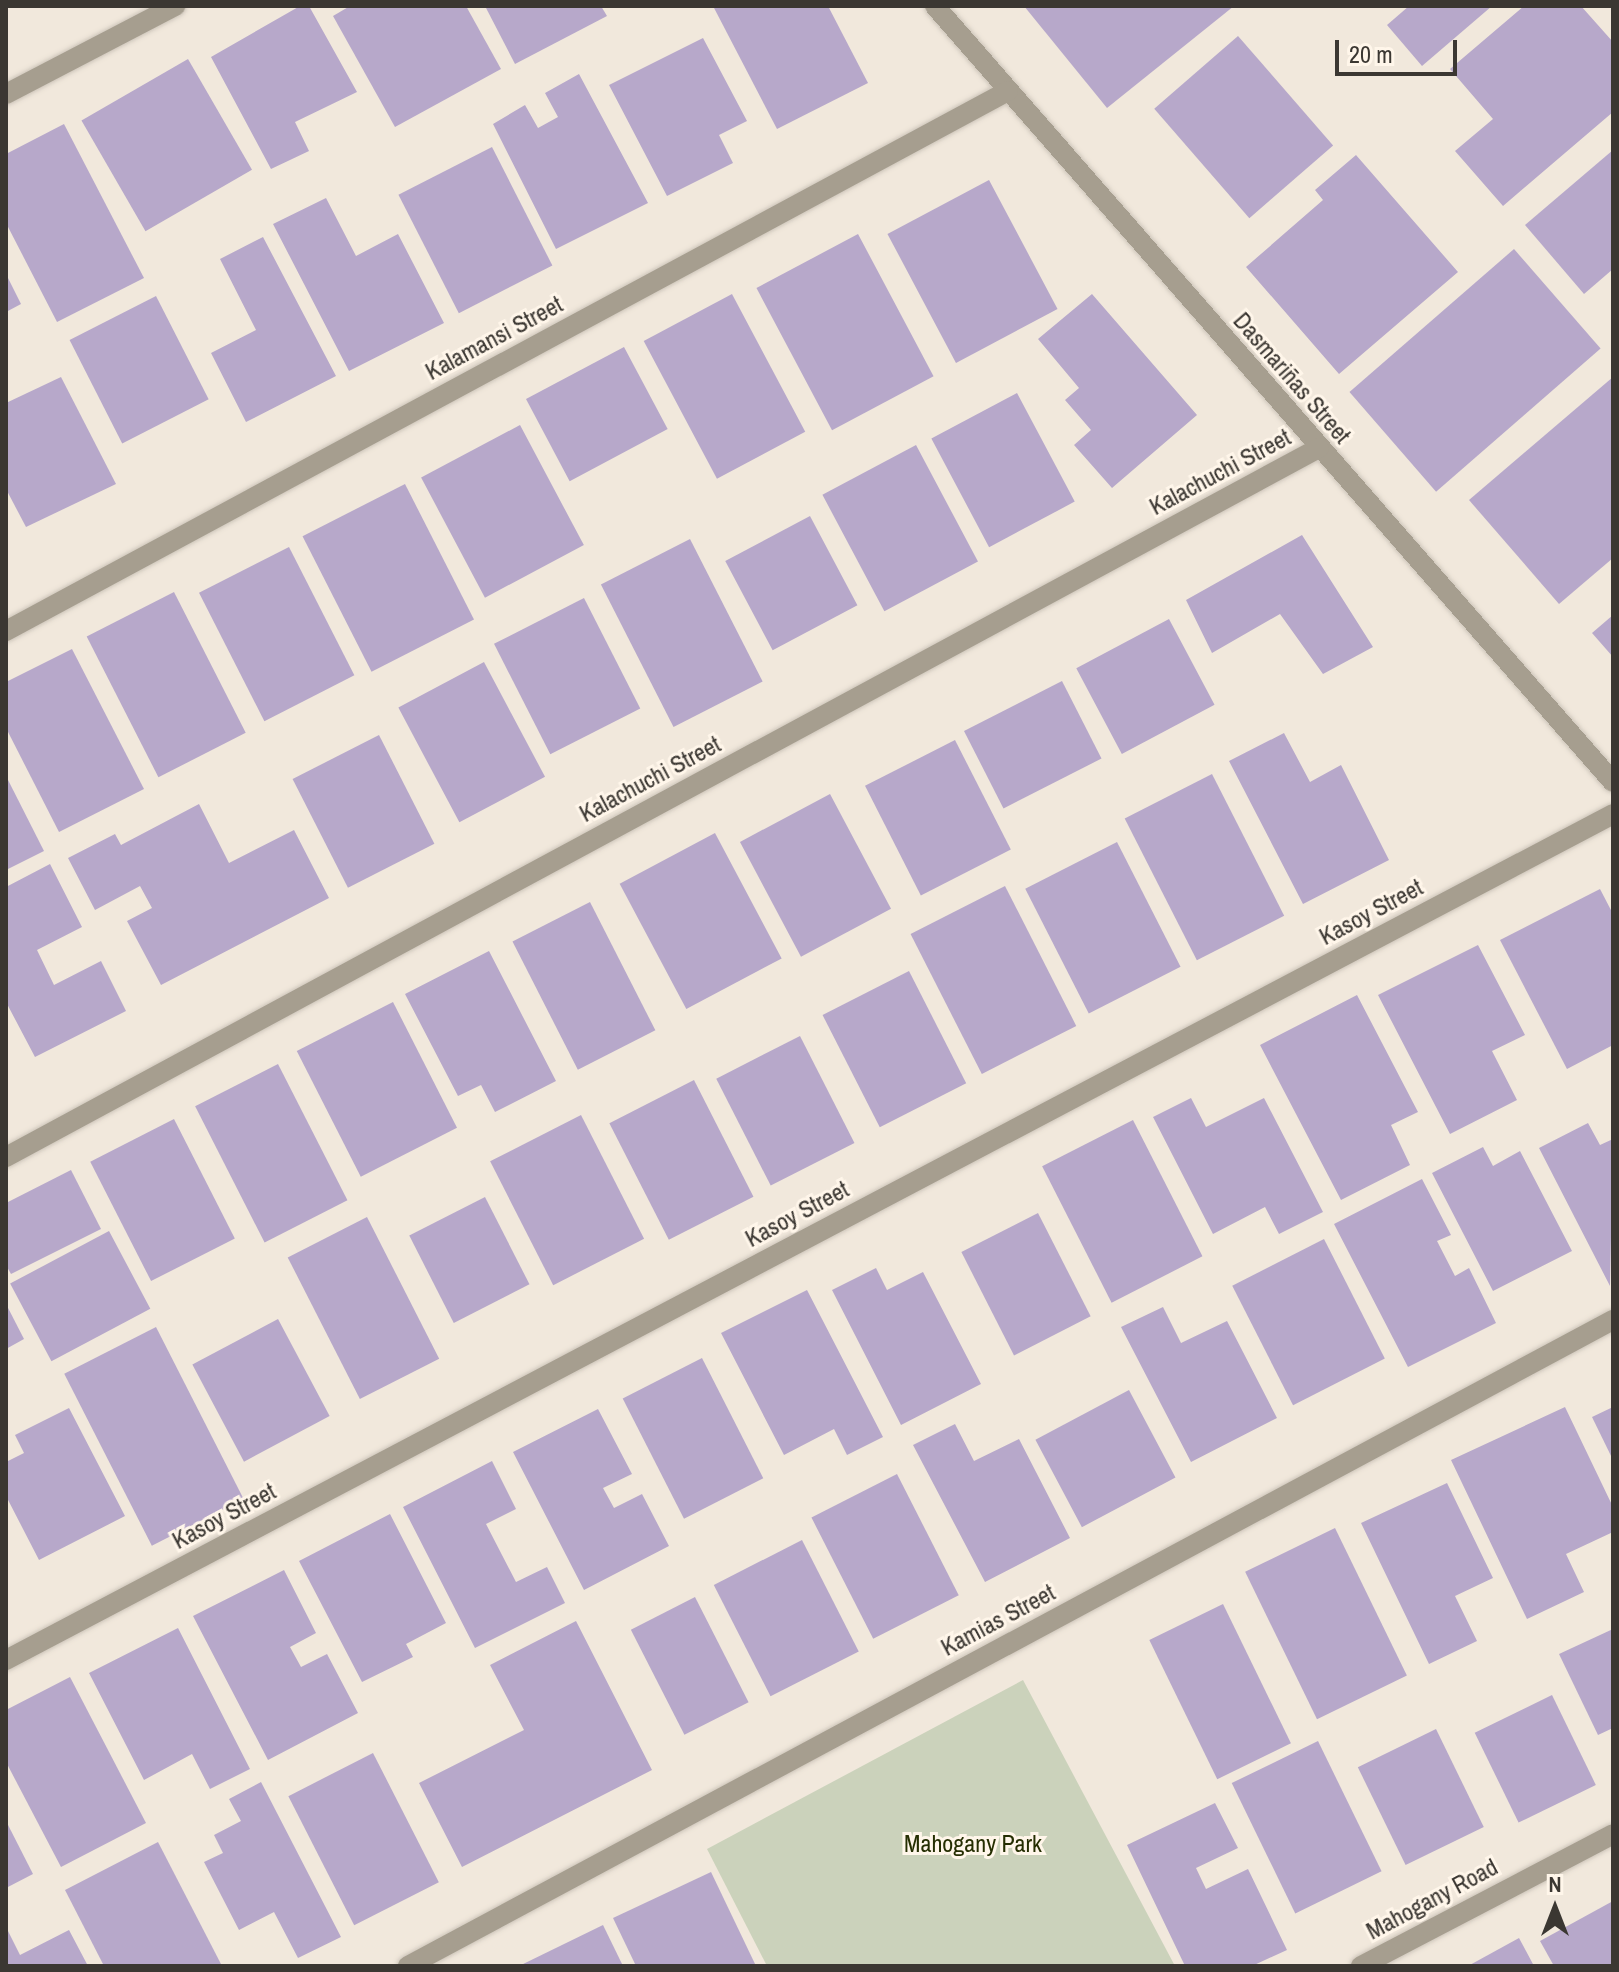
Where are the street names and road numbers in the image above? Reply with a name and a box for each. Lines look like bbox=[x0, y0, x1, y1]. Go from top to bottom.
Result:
street label: Kalamansi Street bbox=[421, 290, 567, 386]
street label: Dasmariñas Street bbox=[1227, 307, 1357, 449]
street label: Kalachuchi Street bbox=[1145, 423, 1295, 521]
street label: Kalachuchi Street bbox=[575, 730, 725, 828]
street label: Kasoy Street bbox=[1314, 873, 1428, 951]
street label: Kasoy Street bbox=[740, 1175, 854, 1253]
street label: Kasoy Street bbox=[167, 1477, 281, 1555]
street label: Kamias Street bbox=[936, 1578, 1060, 1662]
street label: Mahogany Road bbox=[1361, 1852, 1503, 1946]

